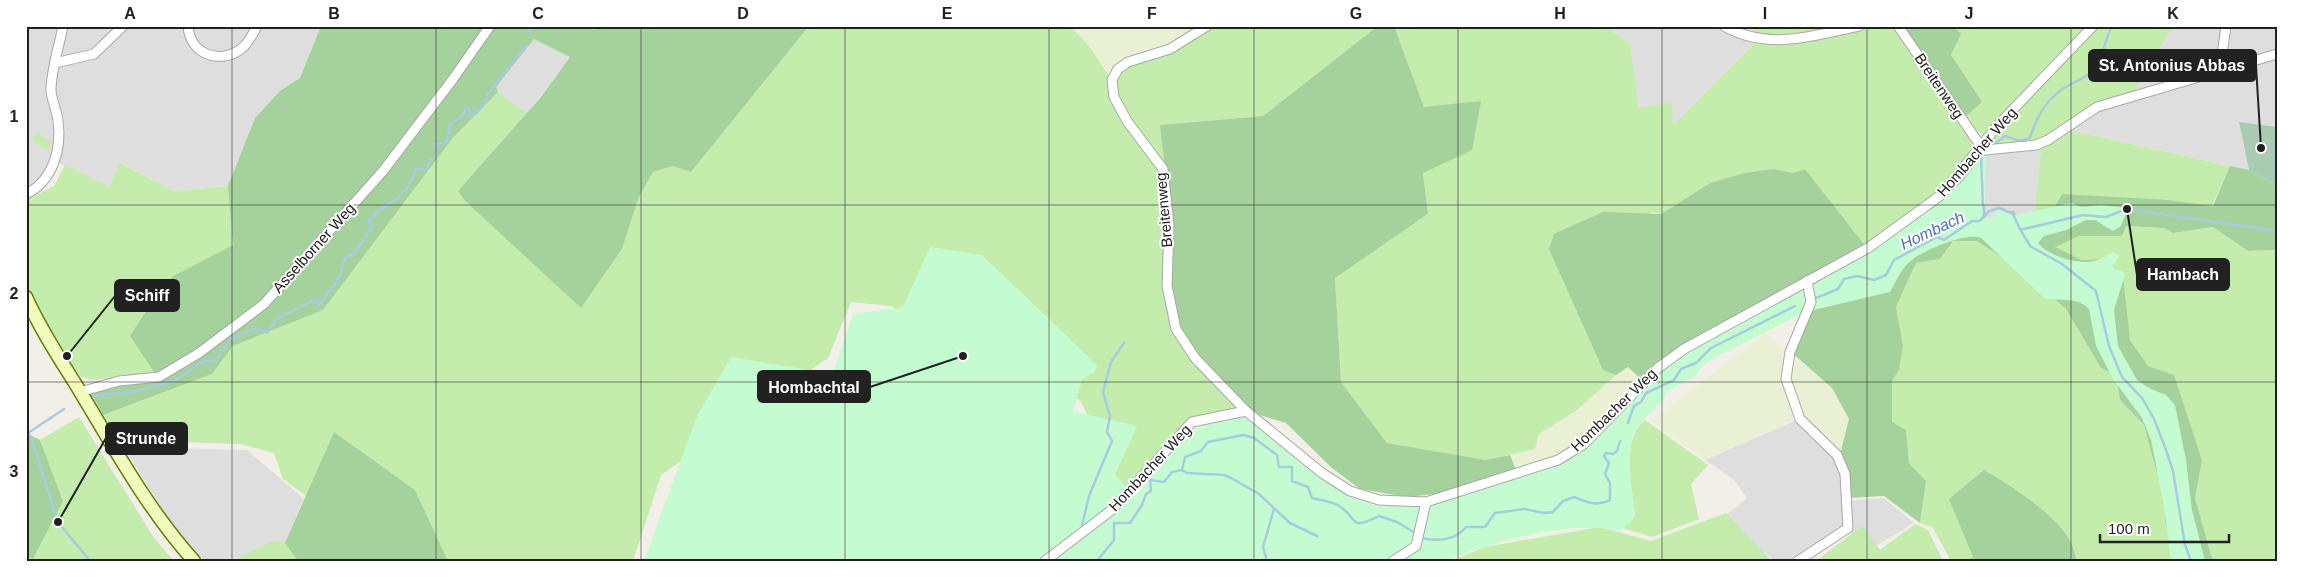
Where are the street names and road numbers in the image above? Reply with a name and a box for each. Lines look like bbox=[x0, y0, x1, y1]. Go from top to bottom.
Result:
street label: Breitenweg bbox=[1911, 50, 1967, 122]
street label: Hombacher Weg bbox=[1933, 104, 2020, 200]
street label: Breitenweg bbox=[1152, 172, 1175, 248]
street label: Asselborner Weg bbox=[269, 199, 358, 296]
street label: Hombacher Weg bbox=[1567, 365, 1660, 455]
street label: Hombacher Weg bbox=[1105, 421, 1194, 515]

